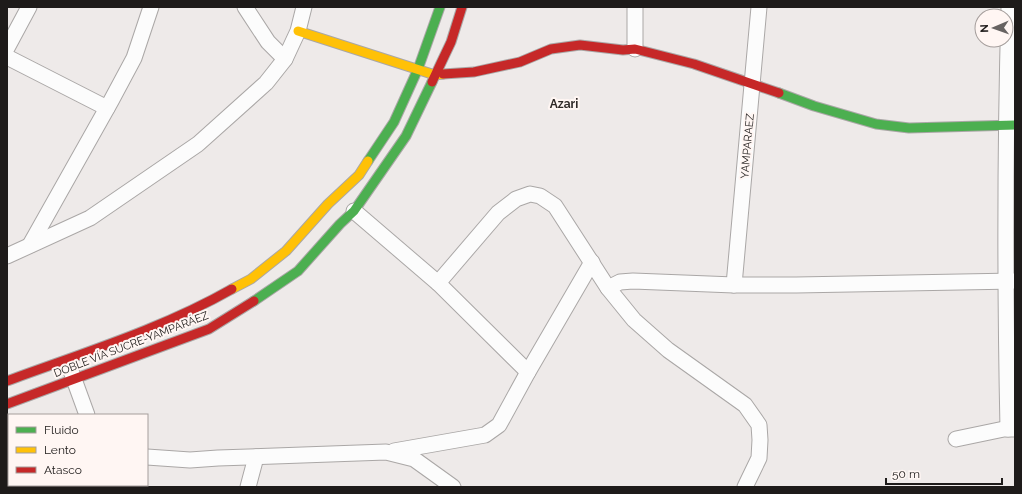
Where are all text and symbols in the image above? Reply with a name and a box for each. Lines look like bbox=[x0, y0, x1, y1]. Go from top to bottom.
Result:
north arrow bbox=[974, 8, 1014, 48]
text: N bbox=[978, 24, 991, 33]
district label: Azari bbox=[550, 97, 578, 111]
street label: YAMPARAEZ bbox=[738, 113, 757, 179]
street label: DOBLE VÍA SUCRE-YAMPARÁEZ bbox=[52, 308, 210, 380]
legend bbox=[8, 414, 148, 486]
text: Fluido bbox=[44, 423, 79, 437]
text: Lento bbox=[44, 443, 76, 457]
scale bar bbox=[886, 460, 1002, 486]
text: Atasco bbox=[44, 463, 82, 477]
text: 50 m bbox=[892, 467, 920, 481]

